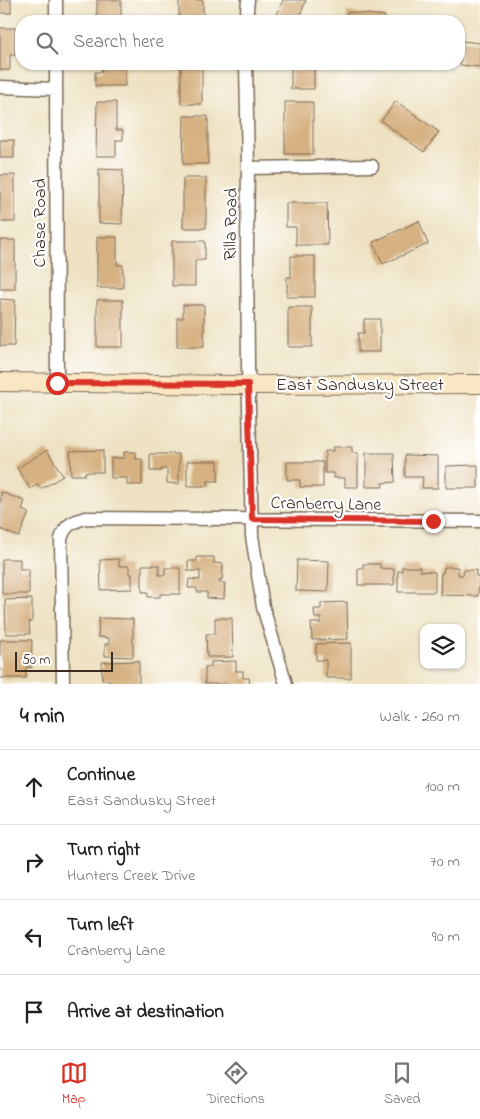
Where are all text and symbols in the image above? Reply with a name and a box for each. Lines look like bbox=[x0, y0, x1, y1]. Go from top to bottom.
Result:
search box bbox=[15, 15, 465, 70]
icon: search bbox=[33, 29, 61, 57]
text: Search here bbox=[73, 29, 164, 56]
street label: Chase Road bbox=[28, 178, 54, 268]
street label: Rilla Road bbox=[218, 188, 246, 261]
route start bbox=[46, 372, 69, 395]
street label: East Sandusky Street bbox=[276, 373, 444, 399]
street label: Cranberry Lane bbox=[270, 491, 382, 519]
route end bbox=[422, 510, 445, 533]
map controls bbox=[420, 624, 465, 669]
button: layers bbox=[420, 624, 465, 669]
scale bar bbox=[15, 649, 112, 672]
text: 50 m bbox=[22, 650, 50, 671]
text: 4 min bbox=[20, 702, 64, 732]
text: Walk · 260 m bbox=[380, 705, 460, 729]
text: Continue bbox=[67, 762, 135, 789]
icon: ahead bbox=[20, 773, 48, 801]
text: 100 m bbox=[425, 775, 460, 799]
text: East Sandusky Street bbox=[67, 789, 216, 813]
text: Turn right bbox=[67, 837, 140, 864]
icon: right bbox=[20, 848, 48, 876]
text: 70 m bbox=[430, 850, 460, 874]
text: Hunters Creek Drive bbox=[67, 864, 195, 888]
text: Turn left bbox=[67, 912, 134, 939]
icon: left bbox=[20, 923, 48, 951]
text: 90 m bbox=[432, 925, 460, 949]
text: Cranberry Lane bbox=[67, 939, 165, 963]
icon: arrive bbox=[20, 998, 48, 1026]
text: Arrive at destination bbox=[67, 999, 224, 1026]
tab: Map bbox=[60, 1059, 88, 1110]
tab: Directions bbox=[207, 1059, 265, 1110]
tab: Saved bbox=[384, 1059, 420, 1110]

